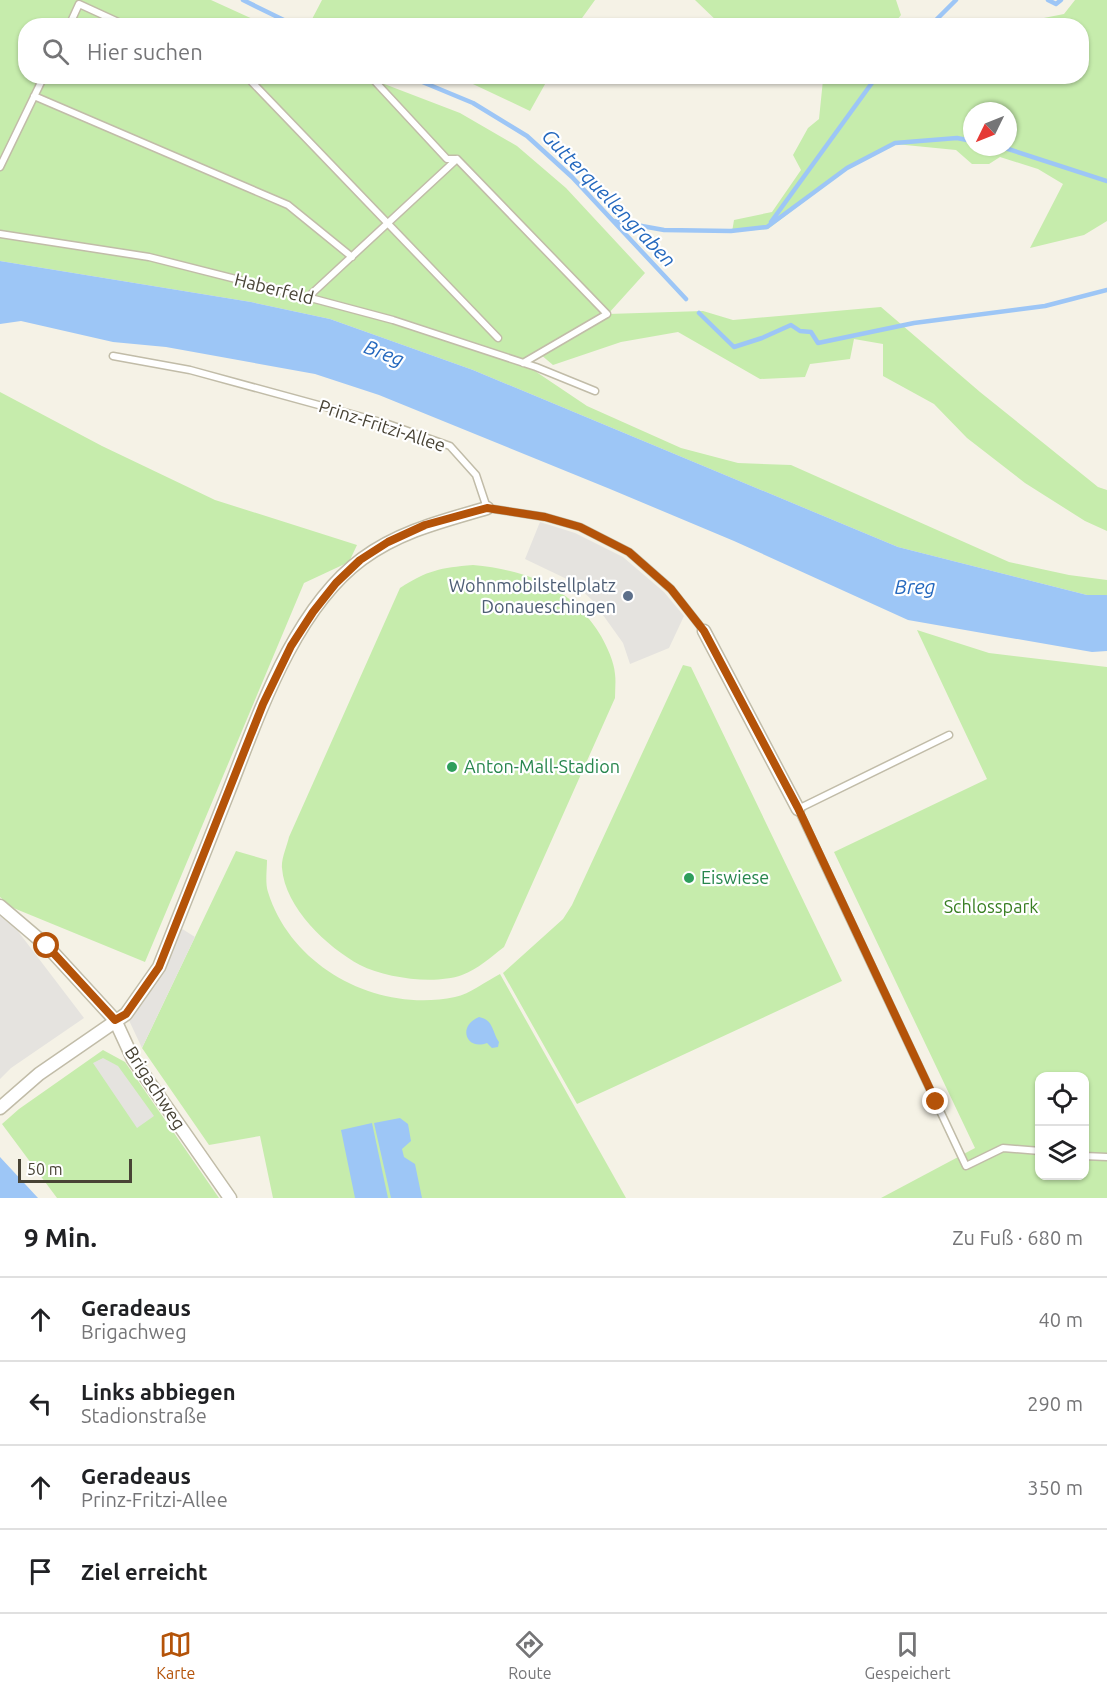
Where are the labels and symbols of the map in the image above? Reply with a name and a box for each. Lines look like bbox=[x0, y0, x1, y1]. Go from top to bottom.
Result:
north arrow bbox=[963, 102, 1017, 156]
water label: Gutterquellengraben bbox=[538, 124, 681, 271]
street label: Haberfeld bbox=[232, 269, 316, 308]
water label: Breg bbox=[361, 334, 408, 371]
street label: Prinz-Fritzi-Allee bbox=[316, 395, 448, 455]
place label: Wohnmobilstellplatz Donaueschingen bbox=[449, 575, 616, 616]
water label: Breg bbox=[895, 575, 936, 598]
marker: Wohnmobilstellplatz Donaueschingen bbox=[621, 589, 635, 603]
place label: Anton-Mall-Stadion bbox=[464, 756, 620, 776]
marker: Anton-Mall-Stadion bbox=[445, 760, 459, 774]
place label: Eiswiese bbox=[701, 867, 769, 887]
marker: Eiswiese bbox=[682, 871, 696, 885]
park label: Schlosspark bbox=[944, 896, 1038, 916]
route start bbox=[33, 932, 59, 958]
street label: Brigachweg bbox=[122, 1042, 190, 1133]
route end bbox=[922, 1088, 948, 1114]
scale bar bbox=[18, 1156, 132, 1184]

